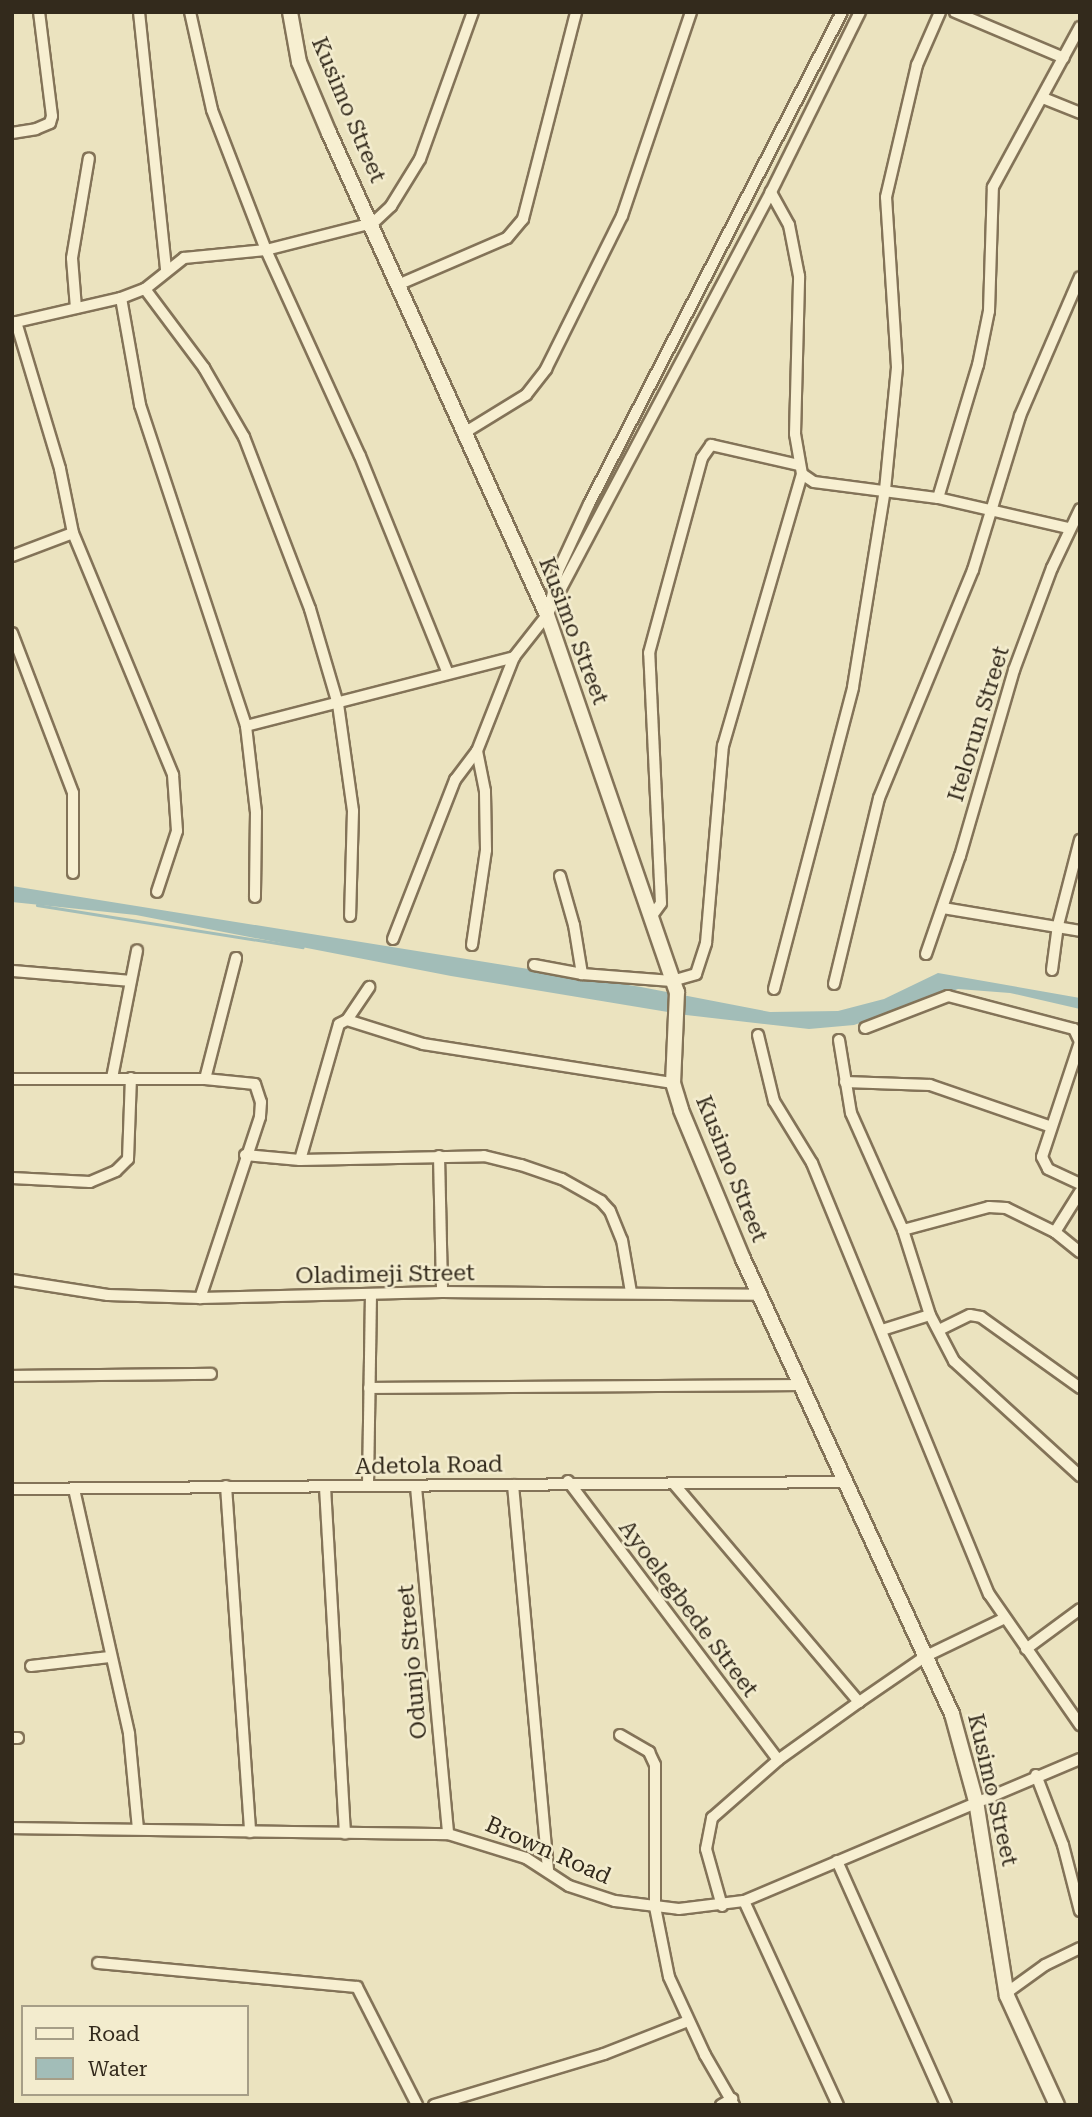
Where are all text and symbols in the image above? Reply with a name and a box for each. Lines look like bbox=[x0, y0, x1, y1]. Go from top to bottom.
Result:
street label: Kusimo Street bbox=[305, 33, 391, 187]
street label: Kusimo Street bbox=[532, 553, 614, 709]
street label: Itelorun Street bbox=[942, 643, 1016, 805]
street label: Kusimo Street bbox=[689, 1092, 773, 1246]
street label: Oladimeji Street bbox=[295, 1260, 475, 1290]
street label: Adetola Road bbox=[355, 1451, 503, 1481]
street label: Ayoelegbede Street bbox=[612, 1515, 764, 1703]
street label: Odunjo Street bbox=[392, 1584, 434, 1740]
street label: Kusimo Street bbox=[961, 1711, 1023, 1869]
street label: Brown Road bbox=[481, 1811, 615, 1891]
legend bbox=[21, 2005, 248, 2096]
text: Road bbox=[88, 2022, 140, 2046]
text: Water bbox=[88, 2057, 147, 2081]

